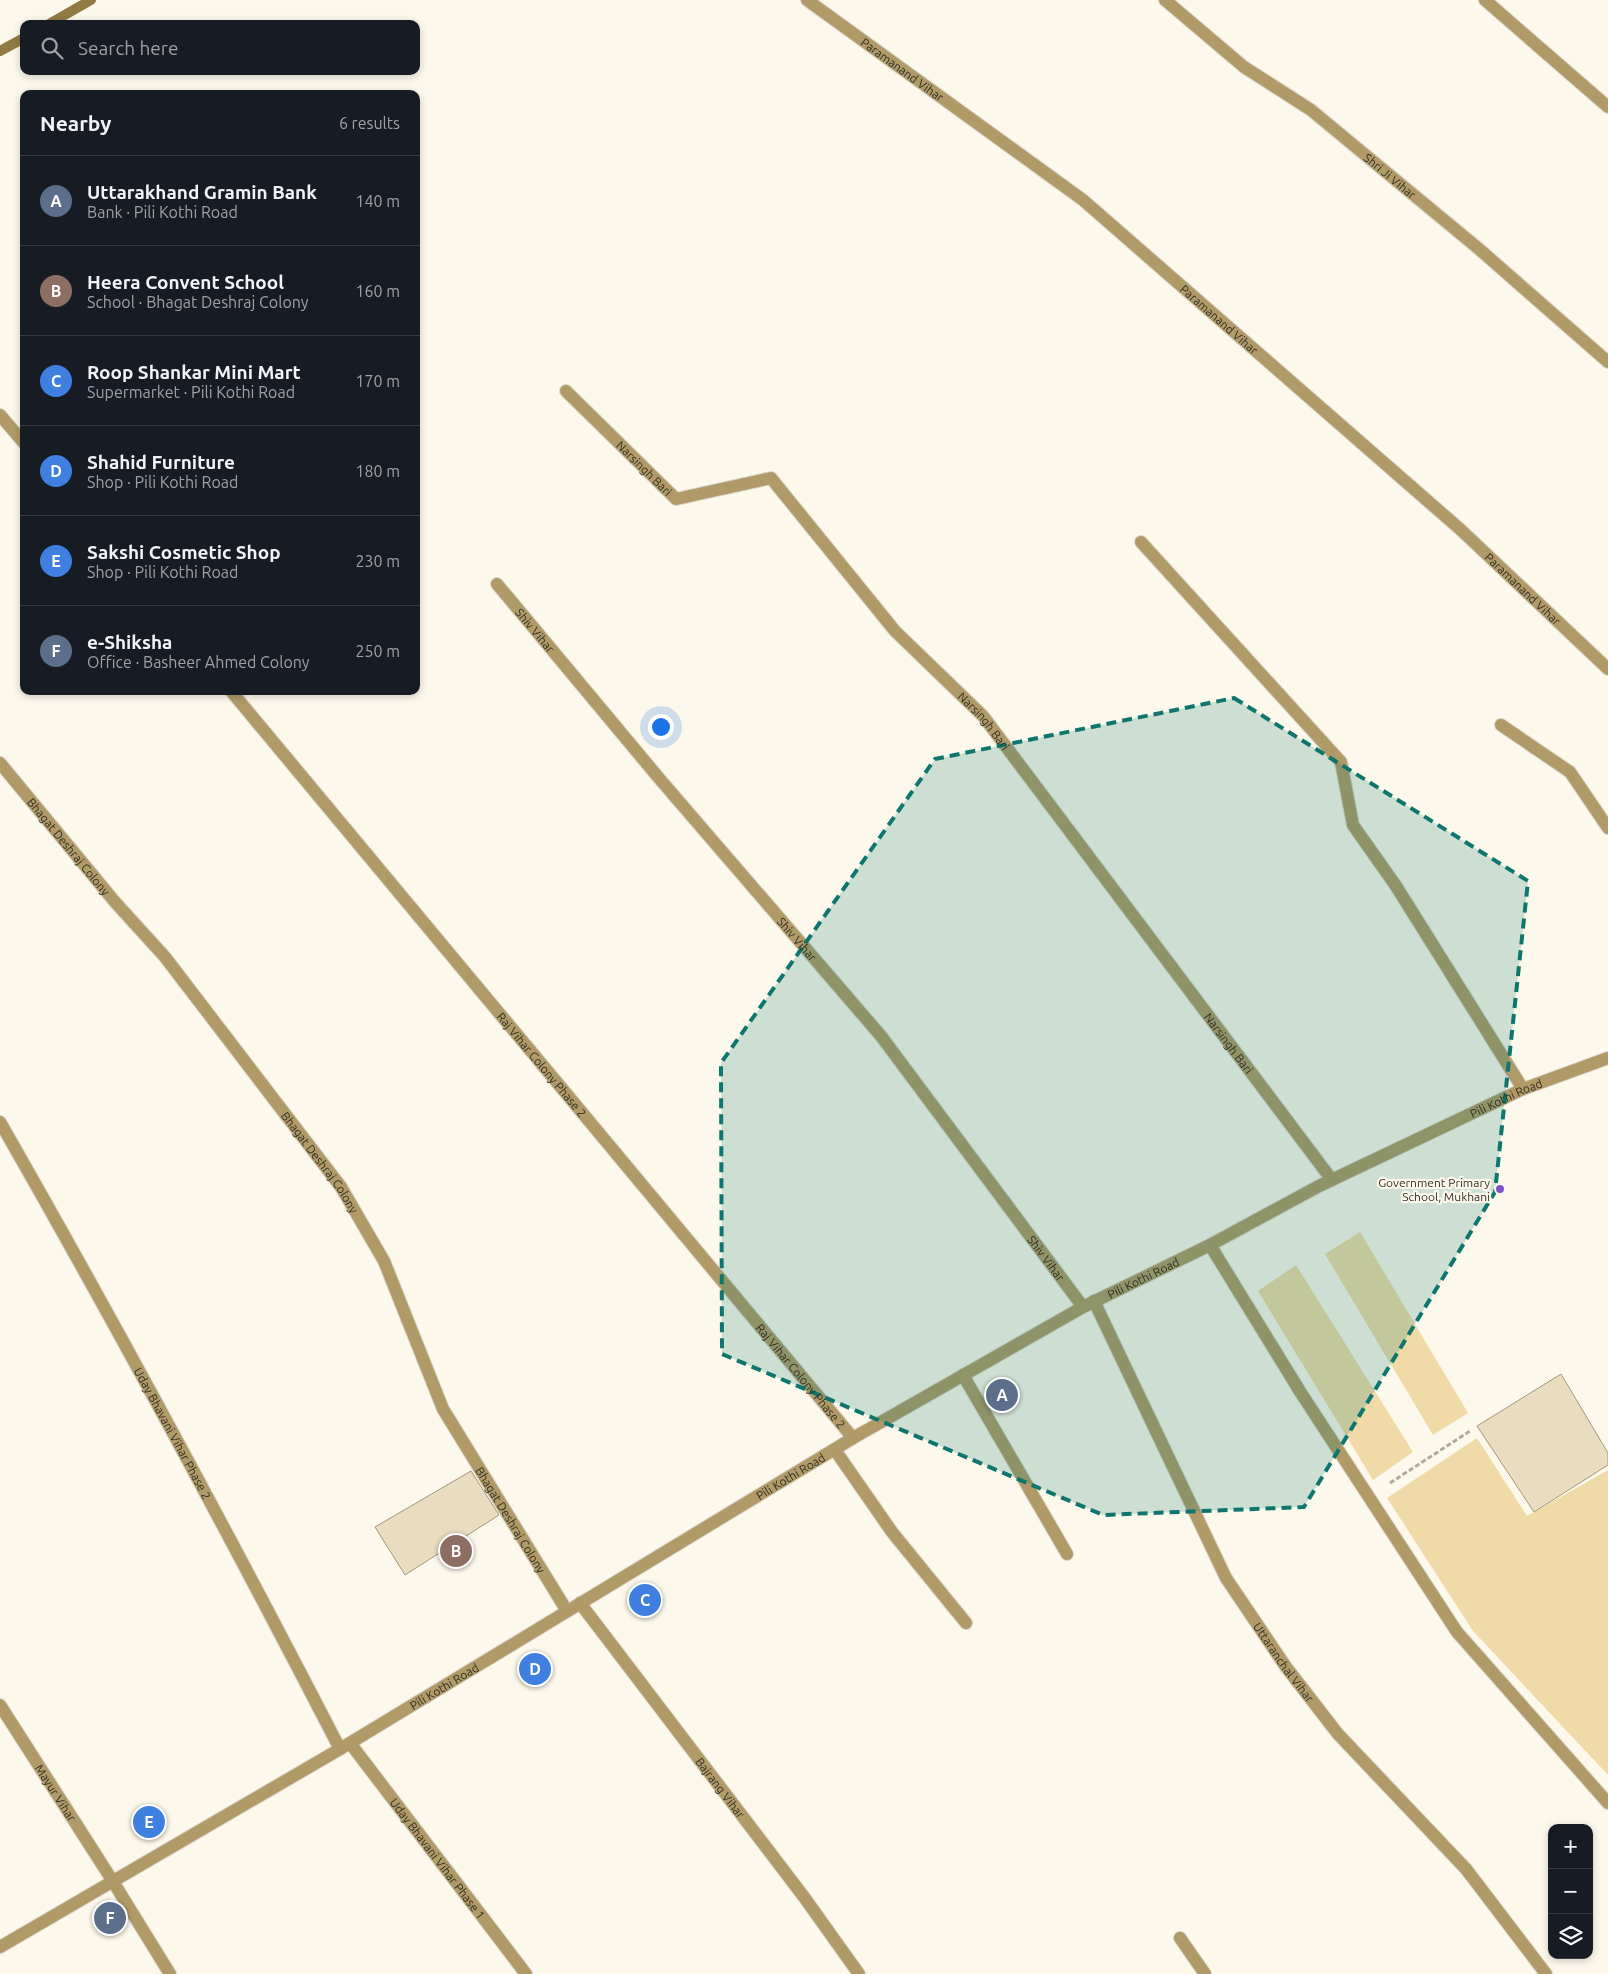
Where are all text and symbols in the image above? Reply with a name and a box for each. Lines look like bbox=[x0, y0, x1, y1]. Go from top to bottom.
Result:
search box bbox=[20, 20, 420, 75]
icon: search bbox=[38, 34, 66, 62]
street label: Paramanand Vihar bbox=[859, 35, 947, 104]
text: Search here bbox=[78, 37, 178, 59]
text: Nearby bbox=[40, 111, 111, 135]
text: 6 results bbox=[339, 114, 400, 132]
street label: Shri Ji Vihar bbox=[1362, 150, 1419, 201]
text: Uttarakhand Gramin Bank bbox=[87, 181, 317, 203]
text: A bbox=[50, 192, 62, 210]
text: 140 m bbox=[355, 192, 400, 210]
text: Bank · Pili Kothi Road bbox=[87, 203, 238, 221]
text: Heera Convent School bbox=[87, 271, 284, 293]
text: B bbox=[51, 282, 61, 300]
text: 160 m bbox=[355, 282, 400, 300]
street label: Paramanand Vihar bbox=[1178, 282, 1261, 357]
text: School · Bhagat Deshraj Colony bbox=[87, 293, 309, 311]
text: Roop Shankar Mini Mart bbox=[87, 361, 301, 383]
text: C bbox=[51, 372, 61, 390]
text: 170 m bbox=[355, 372, 400, 390]
text: Supermarket · Pili Kothi Road bbox=[87, 383, 295, 401]
street label: Narsingh Bari bbox=[614, 438, 675, 498]
text: Shahid Furniture bbox=[87, 451, 235, 473]
text: D bbox=[50, 462, 62, 480]
text: 180 m bbox=[355, 462, 400, 480]
text: Shop · Pili Kothi Road bbox=[87, 473, 238, 491]
text: Sakshi Cosmetic Shop bbox=[87, 541, 281, 563]
street label: Paramanand Vihar bbox=[1483, 550, 1564, 628]
text: E bbox=[51, 552, 61, 570]
text: 230 m bbox=[355, 552, 400, 570]
text: Shop · Pili Kothi Road bbox=[87, 563, 238, 581]
street label: Shiv Vihar bbox=[513, 605, 558, 655]
text: e-Shiksha bbox=[87, 631, 172, 653]
text: F bbox=[52, 642, 61, 660]
text: 250 m bbox=[355, 642, 400, 660]
text: Office · Basheer Ahmed Colony bbox=[87, 653, 309, 671]
street label: Narsingh Bari bbox=[956, 689, 1012, 752]
your location bbox=[648, 714, 674, 740]
street label: Bhagat Deshraj Colony bbox=[25, 795, 113, 897]
street label: Shiv Vihar bbox=[775, 915, 820, 964]
street label: Raj Vihar Colony Phase 2 bbox=[495, 1010, 589, 1119]
street label: Narsingh Bari bbox=[1202, 1010, 1256, 1076]
street label: Pili Kothi Road bbox=[1468, 1076, 1544, 1120]
street label: Bhagat Deshraj Colony bbox=[279, 1109, 361, 1215]
place label: Government Primary School, Mukhani bbox=[1378, 1176, 1490, 1203]
marker: Government Primary School, Mukhani bbox=[1494, 1183, 1506, 1195]
street label: Shiv Vihar bbox=[1025, 1233, 1068, 1284]
street label: Pili Kothi Road bbox=[1105, 1255, 1181, 1301]
street label: Raj Vihar Colony Phase 2 bbox=[754, 1321, 848, 1431]
street label: Uday Bhavani Vihar Phase 2 bbox=[132, 1365, 214, 1501]
pin: A bbox=[986, 1376, 1018, 1414]
street label: Pili Kothi Road bbox=[754, 1450, 827, 1502]
street label: Bhagat Deshraj Colony bbox=[473, 1464, 548, 1575]
pin: B bbox=[440, 1532, 472, 1570]
pin: C bbox=[629, 1581, 661, 1619]
street label: Uttaranchal Vihar bbox=[1251, 1620, 1317, 1705]
pin: D bbox=[519, 1650, 551, 1688]
street label: Pili Kothi Road bbox=[407, 1660, 481, 1712]
street label: Bajrang Vihar bbox=[693, 1755, 748, 1821]
street label: Mayur Vihar bbox=[33, 1762, 79, 1824]
street label: Uday Bhavani Vihar Phase 1 bbox=[388, 1796, 488, 1921]
pin: E bbox=[133, 1803, 165, 1841]
map controls bbox=[1548, 1824, 1593, 1959]
button: + bbox=[1548, 1824, 1593, 1869]
button: − bbox=[1548, 1869, 1593, 1914]
pin: F bbox=[94, 1899, 126, 1937]
button: layers bbox=[1548, 1914, 1593, 1959]

